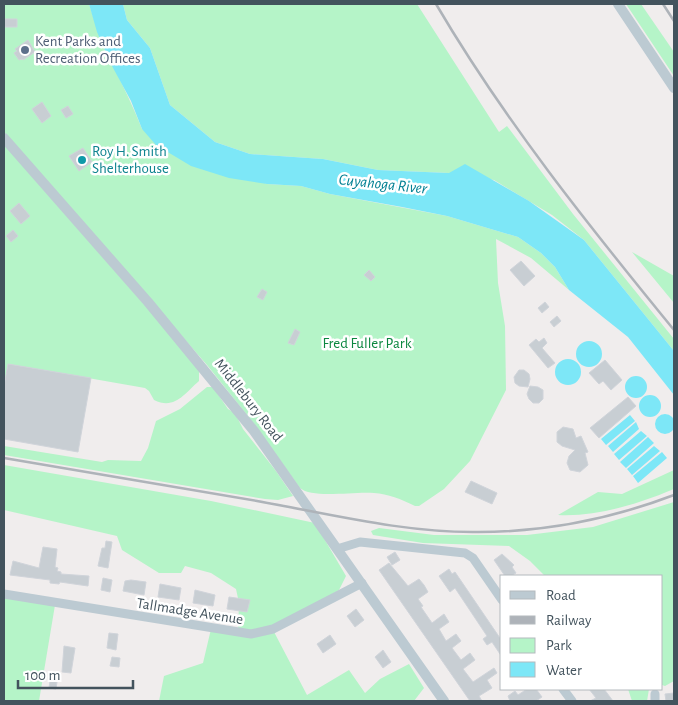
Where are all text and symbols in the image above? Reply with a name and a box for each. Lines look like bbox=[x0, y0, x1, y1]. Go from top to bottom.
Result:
place label: Kent Parks and Recreation Offices bbox=[35, 34, 140, 66]
marker: Kent Parks and Recreation Offices bbox=[19, 44, 31, 56]
place label: Roy H. Smith Shelterhouse bbox=[92, 144, 169, 176]
marker: Roy H. Smith Shelterhouse bbox=[76, 154, 88, 166]
water label: Cuyahoga River bbox=[338, 171, 429, 197]
park label: Fred Fuller Park bbox=[323, 336, 412, 351]
street label: Middlebury Road bbox=[212, 356, 286, 445]
legend bbox=[500, 575, 663, 690]
text: Road bbox=[546, 588, 576, 603]
street label: Tallmadge Avenue bbox=[136, 596, 244, 627]
text: Railway bbox=[546, 613, 592, 628]
text: Park bbox=[546, 638, 572, 653]
scale bar bbox=[18, 658, 132, 690]
text: Water bbox=[546, 663, 582, 678]
text: 100 m bbox=[25, 668, 60, 683]

